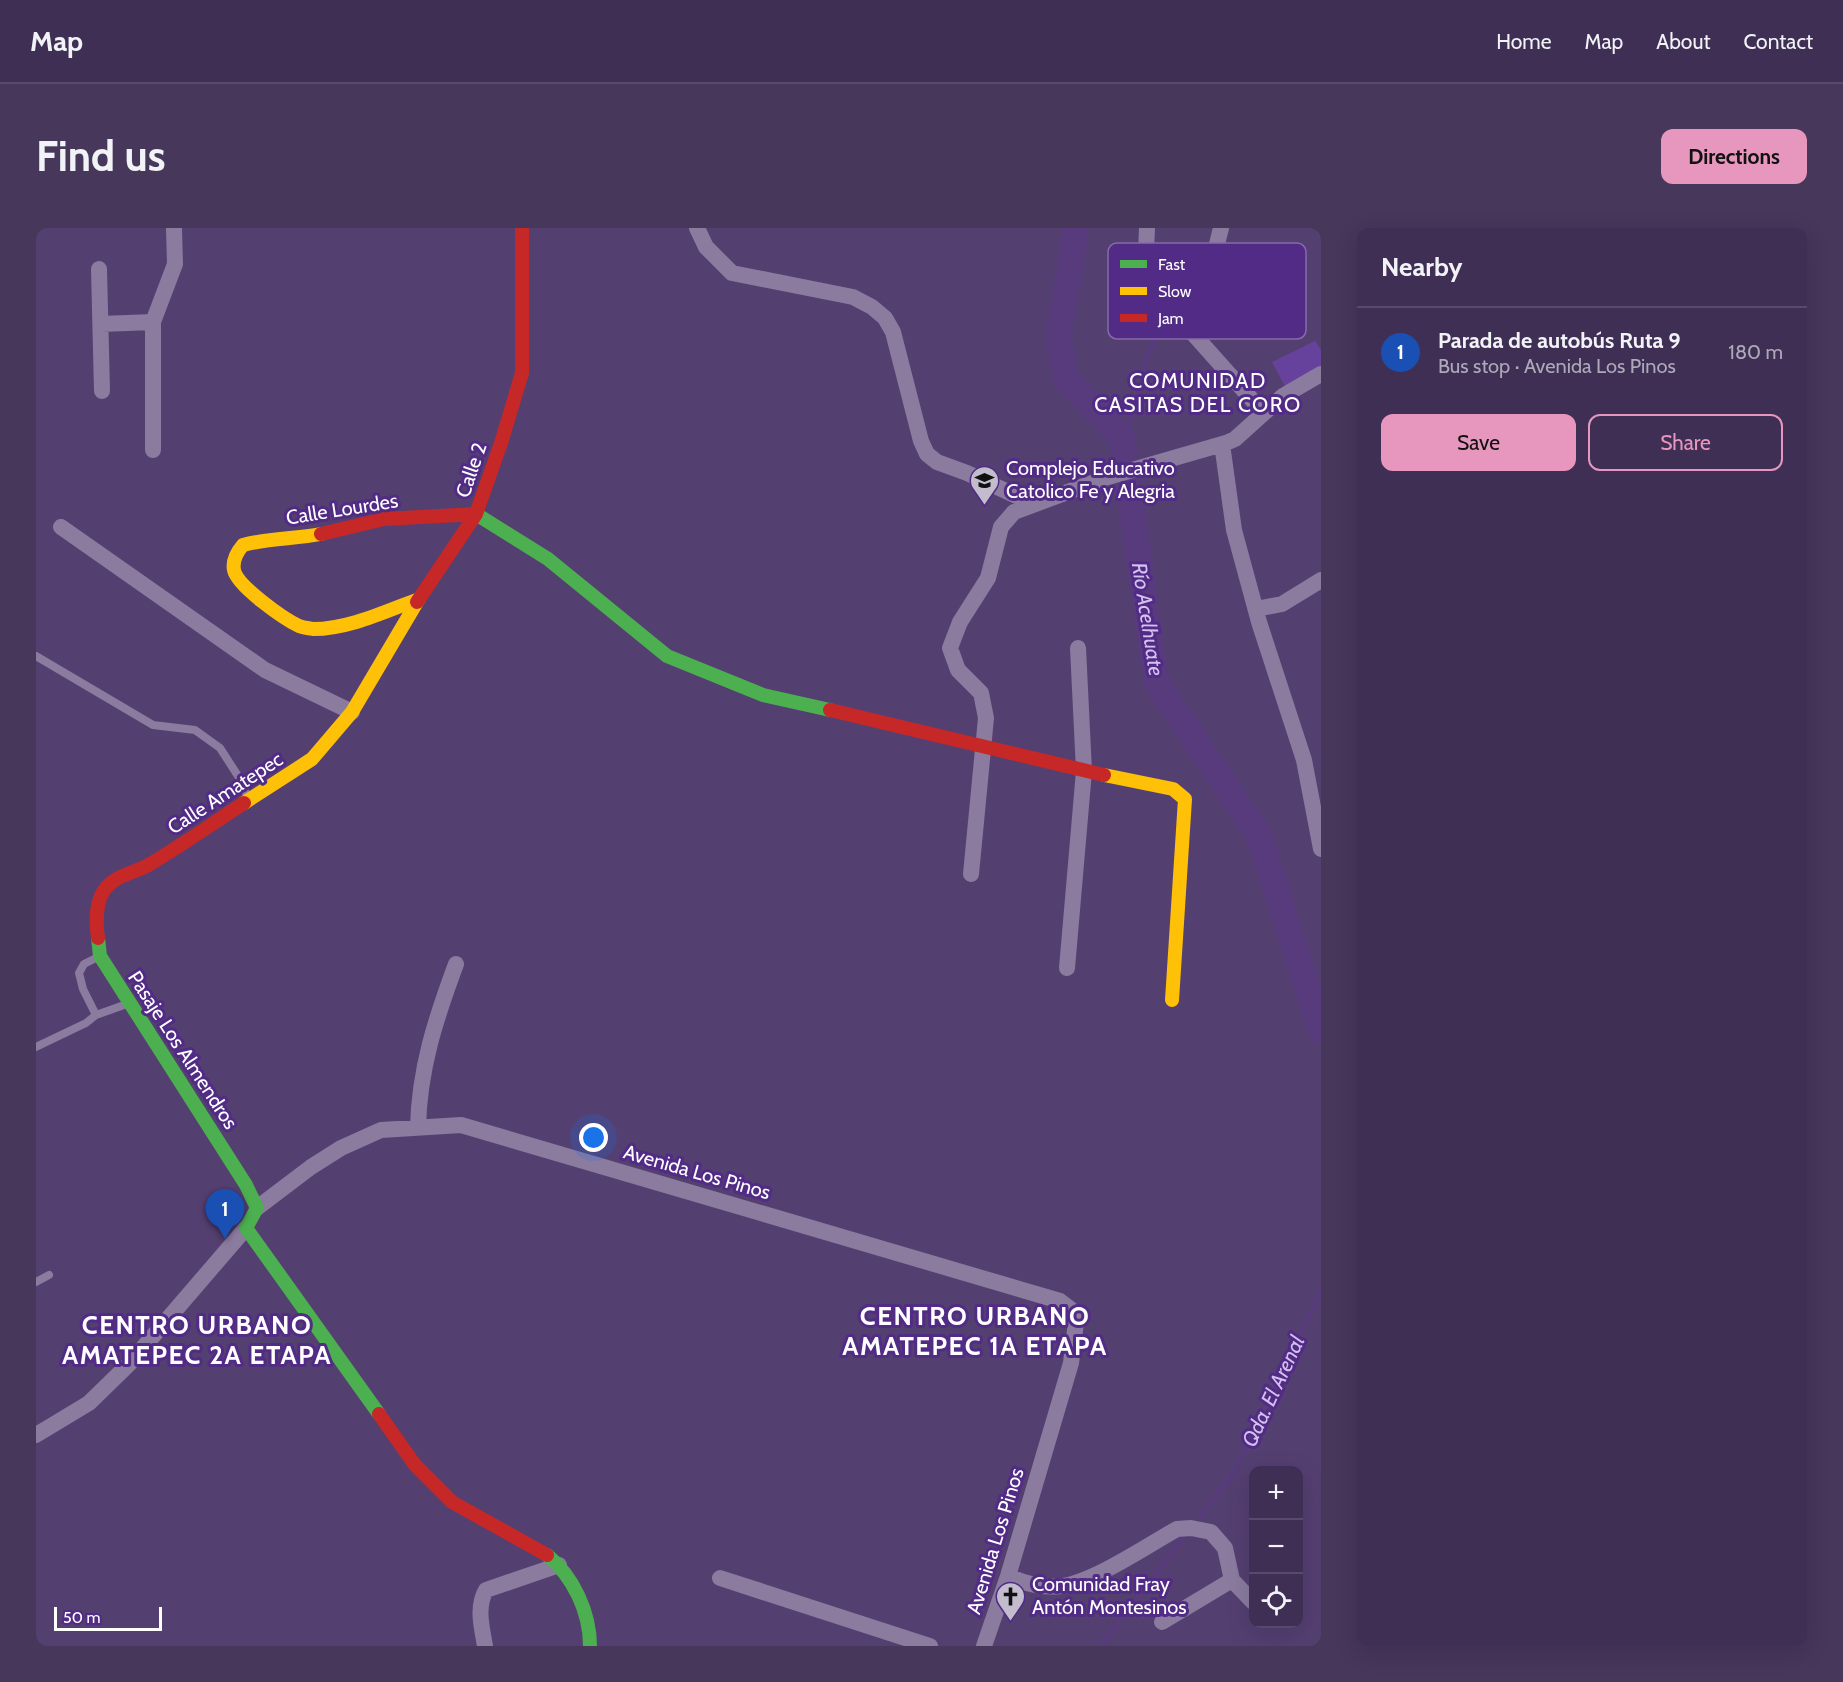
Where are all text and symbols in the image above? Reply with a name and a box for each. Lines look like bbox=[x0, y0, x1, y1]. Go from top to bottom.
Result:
text: Map bbox=[30, 24, 83, 58]
text: Home bbox=[1496, 29, 1552, 54]
text: Map bbox=[1585, 29, 1623, 54]
text: About bbox=[1656, 29, 1710, 54]
text: Contact bbox=[1743, 29, 1813, 54]
button: Directions bbox=[1661, 129, 1807, 184]
text: Find us bbox=[36, 130, 165, 182]
legend bbox=[1108, 243, 1306, 339]
text: Nearby bbox=[1381, 251, 1462, 283]
text: Fast bbox=[1158, 255, 1186, 274]
text: Slow bbox=[1158, 282, 1192, 301]
text: Jam bbox=[1157, 309, 1184, 328]
text: Parada de autobús Ruta 9 bbox=[1438, 327, 1681, 354]
text: 1 bbox=[1397, 340, 1404, 364]
text: 180 m bbox=[1728, 340, 1783, 364]
text: Bus stop · Avenida Los Pinos bbox=[1438, 354, 1676, 378]
district label: COMUNIDAD CASITAS DEL CORO bbox=[1094, 368, 1302, 417]
button: Save bbox=[1381, 414, 1576, 471]
button: Share bbox=[1588, 414, 1783, 471]
street label: Calle 2 bbox=[450, 439, 492, 501]
place label: Complejo Educativo Catolico Fe y Alegria bbox=[1006, 456, 1175, 503]
school or university icon: Complejo Educativo Catolico Fe y Alegria bbox=[969, 464, 1001, 506]
street label: Calle Lourdes bbox=[284, 488, 400, 530]
water label: Río Acelhuate bbox=[1127, 561, 1169, 678]
street label: Calle Amatepec bbox=[163, 747, 287, 839]
street label: Pasaje Los Almendros bbox=[123, 967, 243, 1133]
your location bbox=[579, 1123, 608, 1152]
street label: Avenida Los Pinos bbox=[621, 1140, 773, 1204]
pin: 1 bbox=[206, 1190, 244, 1239]
district label: CENTRO URBANO AMATEPEC 1A ETAPA bbox=[842, 1300, 1108, 1362]
district label: CENTRO URBANO AMATEPEC 2A ETAPA bbox=[62, 1309, 332, 1371]
water label: Qda. El Arenal bbox=[1236, 1331, 1310, 1451]
street label: Avenida Los Pinos bbox=[961, 1465, 1029, 1617]
map controls bbox=[1249, 1466, 1303, 1628]
button: + bbox=[1249, 1466, 1303, 1520]
button: − bbox=[1249, 1520, 1303, 1574]
place label: Comunidad Fray Antón Montesinos bbox=[1032, 1572, 1187, 1619]
button: locate bbox=[1249, 1574, 1303, 1628]
church icon: Comunidad Fray Antón Montesinos bbox=[995, 1580, 1027, 1622]
scale bar bbox=[54, 1604, 162, 1632]
text: 50 m bbox=[63, 1608, 100, 1627]

